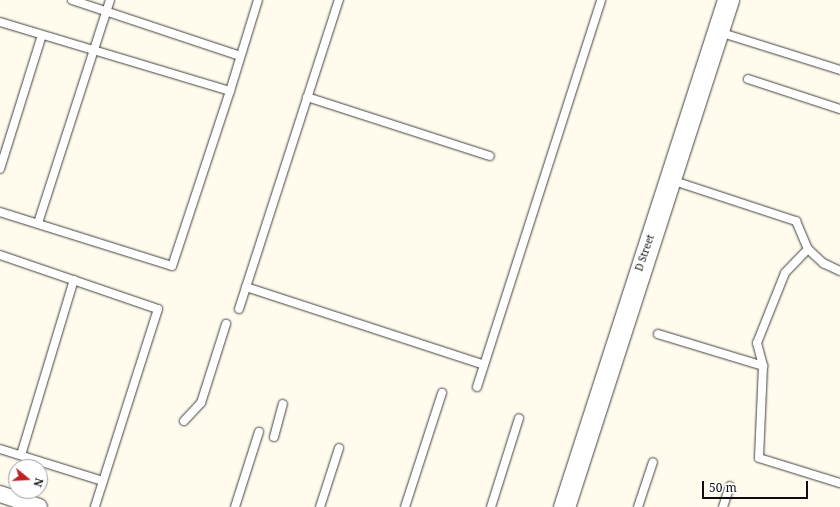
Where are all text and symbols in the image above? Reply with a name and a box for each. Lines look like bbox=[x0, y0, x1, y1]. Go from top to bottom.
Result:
street label: D Street bbox=[633, 233, 657, 273]
north arrow bbox=[8, 459, 48, 499]
scale bar bbox=[704, 473, 810, 499]
text: N bbox=[30, 476, 47, 489]
text: 50 m bbox=[709, 479, 737, 496]

